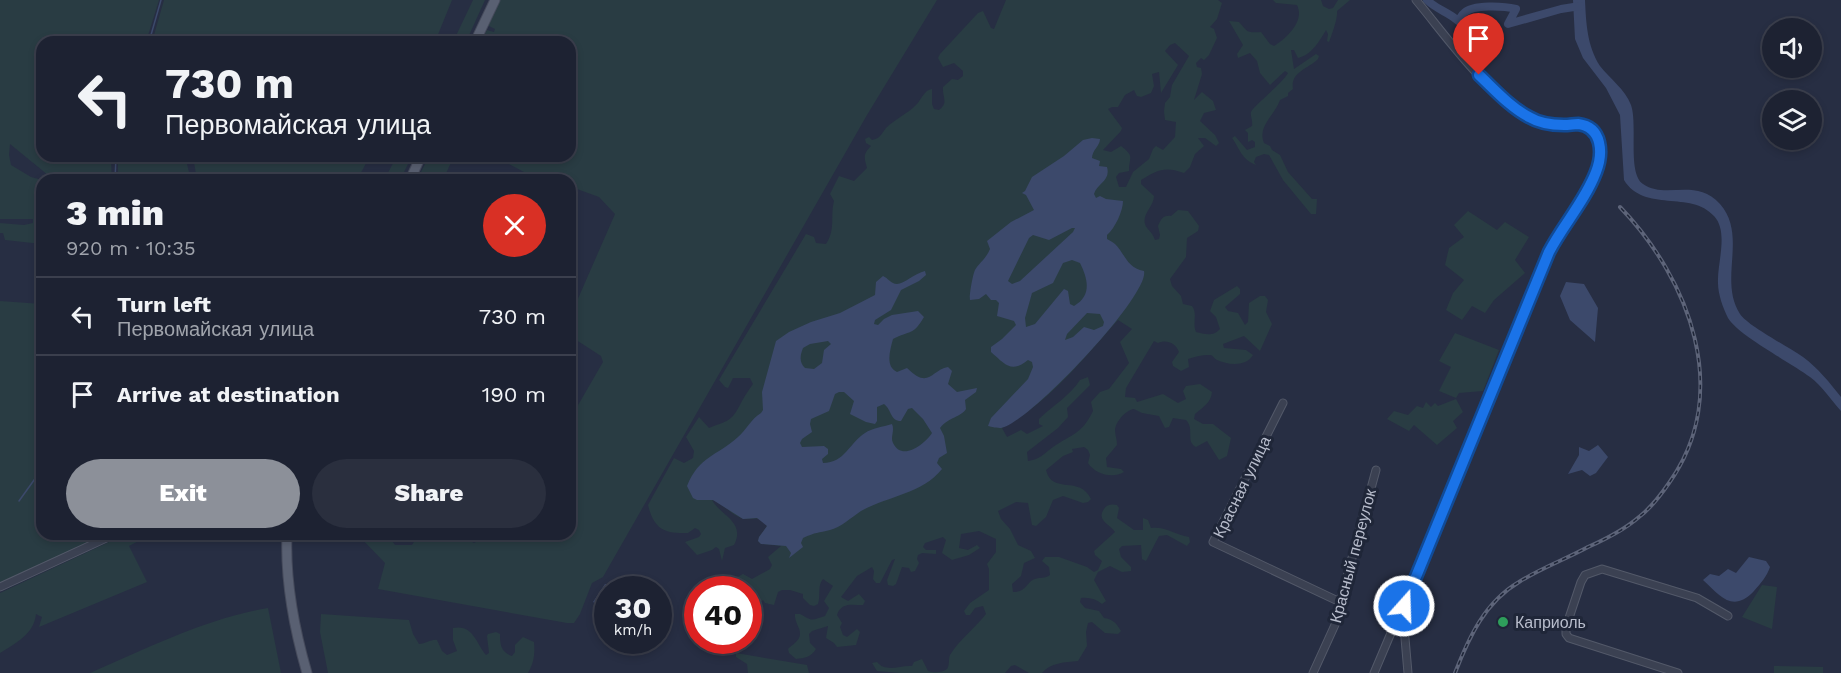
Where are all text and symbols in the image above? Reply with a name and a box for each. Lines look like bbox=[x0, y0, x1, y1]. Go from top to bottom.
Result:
pin bbox=[1453, 13, 1504, 75]
map controls bbox=[1762, 18, 1822, 150]
button: sound bbox=[1762, 18, 1822, 78]
icon: arrive bbox=[1462, 22, 1495, 55]
text: 730 m bbox=[165, 59, 294, 108]
icon: left bbox=[66, 60, 144, 138]
button: layers bbox=[1762, 90, 1822, 150]
text: Первомайская улица bbox=[165, 109, 431, 141]
text: 3 min bbox=[66, 192, 164, 234]
button: close bbox=[483, 194, 546, 257]
text: 920 m · 10:35 bbox=[66, 236, 196, 260]
text: Turn left bbox=[117, 292, 211, 317]
icon: left bbox=[66, 300, 99, 333]
text: 730 m bbox=[479, 304, 546, 329]
text: Первомайская улица bbox=[117, 317, 314, 341]
icon: arrive bbox=[66, 378, 99, 411]
text: Arrive at destination bbox=[117, 382, 340, 407]
text: 190 m bbox=[482, 382, 546, 407]
street label: Красная улица bbox=[1209, 433, 1275, 541]
button: Exit bbox=[66, 459, 300, 528]
button: Share bbox=[312, 459, 546, 528]
street label: Красный переулок bbox=[1326, 486, 1380, 625]
position arrow bbox=[1372, 574, 1436, 638]
speed limit sign: 40 bbox=[684, 576, 762, 654]
text: 30 bbox=[614, 590, 652, 625]
place label: Каприоль bbox=[1515, 613, 1586, 632]
marker: Каприоль bbox=[1496, 615, 1510, 629]
text: km/h bbox=[614, 621, 652, 639]

